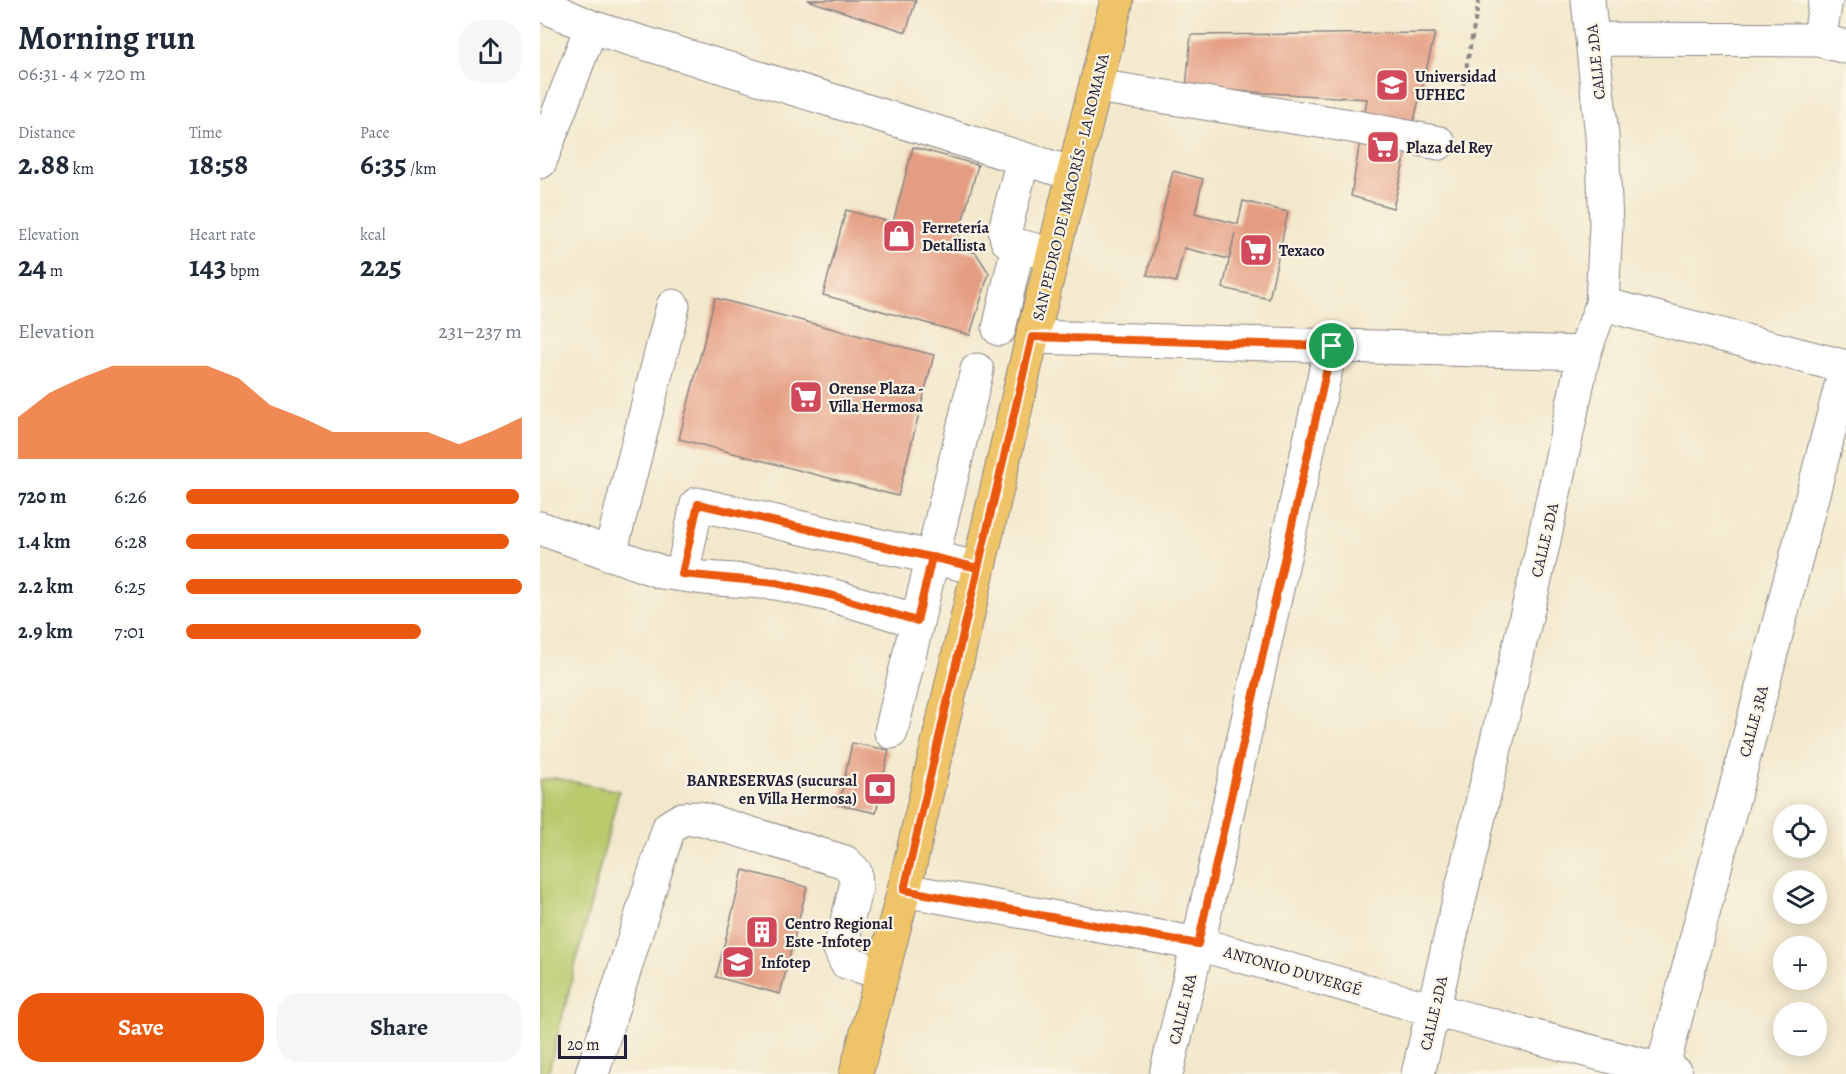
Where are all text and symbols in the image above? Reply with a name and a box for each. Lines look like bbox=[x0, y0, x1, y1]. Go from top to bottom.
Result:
text: Morning run bbox=[18, 15, 195, 60]
button: share bbox=[459, 20, 522, 83]
street label: CALLE 2DA bbox=[1581, 23, 1611, 101]
street label: SAN PEDRO DE MACORÍS - LA ROMANA bbox=[1027, 51, 1115, 323]
text: 06:31 · 4 × 720 m bbox=[18, 60, 146, 87]
place label: Universidad UFHEC bbox=[1415, 66, 1497, 106]
school or university icon: Universidad UFHEC bbox=[1374, 67, 1410, 103]
text: Distance bbox=[18, 122, 75, 144]
text: Time bbox=[189, 122, 222, 144]
text: Pace bbox=[360, 122, 390, 144]
supermarket icon: Plaza del Rey bbox=[1365, 129, 1401, 165]
place label: Plaza del Rey bbox=[1406, 137, 1493, 159]
text: 2.88 bbox=[18, 144, 70, 184]
text: 18:58 bbox=[189, 144, 249, 184]
text: 6:35 bbox=[360, 144, 407, 184]
text: km bbox=[70, 158, 94, 180]
text: /km bbox=[407, 158, 437, 180]
place label: Ferretería Detallista bbox=[922, 217, 989, 257]
shop icon: Ferretería Detallista bbox=[881, 218, 917, 254]
text: Elevation bbox=[18, 224, 79, 246]
text: Heart rate bbox=[189, 224, 256, 246]
text: kcal bbox=[360, 224, 386, 246]
supermarket icon: Texaco bbox=[1238, 232, 1274, 268]
place label: Texaco bbox=[1279, 240, 1325, 262]
text: 24 bbox=[18, 246, 47, 286]
text: 143 bbox=[189, 246, 227, 286]
text: 225 bbox=[360, 246, 402, 286]
text: m bbox=[47, 260, 63, 282]
text: bpm bbox=[227, 260, 260, 282]
text: Elevation bbox=[18, 318, 95, 345]
text: 231–237 m bbox=[438, 318, 522, 345]
pin bbox=[1306, 320, 1357, 371]
icon: arrive bbox=[1315, 329, 1348, 362]
place label: Orense Plaza - Villa Hermosa bbox=[828, 378, 924, 418]
supermarket icon: Orense Plaza - Villa Hermosa bbox=[788, 379, 824, 415]
text: 720 m bbox=[18, 483, 67, 510]
text: 6:26 bbox=[114, 483, 147, 510]
street label: CALLE 2DA bbox=[1526, 500, 1564, 580]
text: 1.4 km bbox=[18, 528, 71, 555]
text: 6:28 bbox=[114, 528, 147, 555]
text: 2.2 km bbox=[18, 573, 73, 600]
text: 6:25 bbox=[114, 573, 146, 600]
text: 2.9 km bbox=[18, 618, 73, 645]
text: 7:01 bbox=[114, 618, 145, 645]
street label: CALLE 3RA bbox=[1734, 682, 1774, 760]
place label: BANRESERVAS (sucursal en Villa Hermosa) bbox=[686, 770, 858, 810]
bank icon: BANRESERVAS (sucursal en Villa Hermosa) bbox=[862, 771, 898, 807]
map controls bbox=[1773, 804, 1827, 1056]
button: locate bbox=[1773, 804, 1827, 858]
button: layers bbox=[1773, 870, 1827, 924]
place label: Centro Regional Este -Infotep bbox=[785, 913, 894, 953]
building icon: Centro Regional Este -Infotep bbox=[744, 914, 780, 950]
button: + bbox=[1773, 936, 1827, 990]
street label: ANTONIO DUVERGÉ bbox=[1220, 940, 1364, 1001]
school or university icon: Infotep bbox=[720, 944, 756, 980]
place label: Infotep bbox=[761, 952, 811, 974]
street label: CALLE 1RA bbox=[1164, 971, 1203, 1047]
street label: CALLE 2DA bbox=[1415, 973, 1453, 1053]
button: Save bbox=[18, 993, 264, 1062]
button: Share bbox=[276, 993, 522, 1062]
button: − bbox=[1773, 1002, 1827, 1056]
scale bar bbox=[558, 1032, 627, 1060]
text: 20 m bbox=[567, 1034, 600, 1056]

